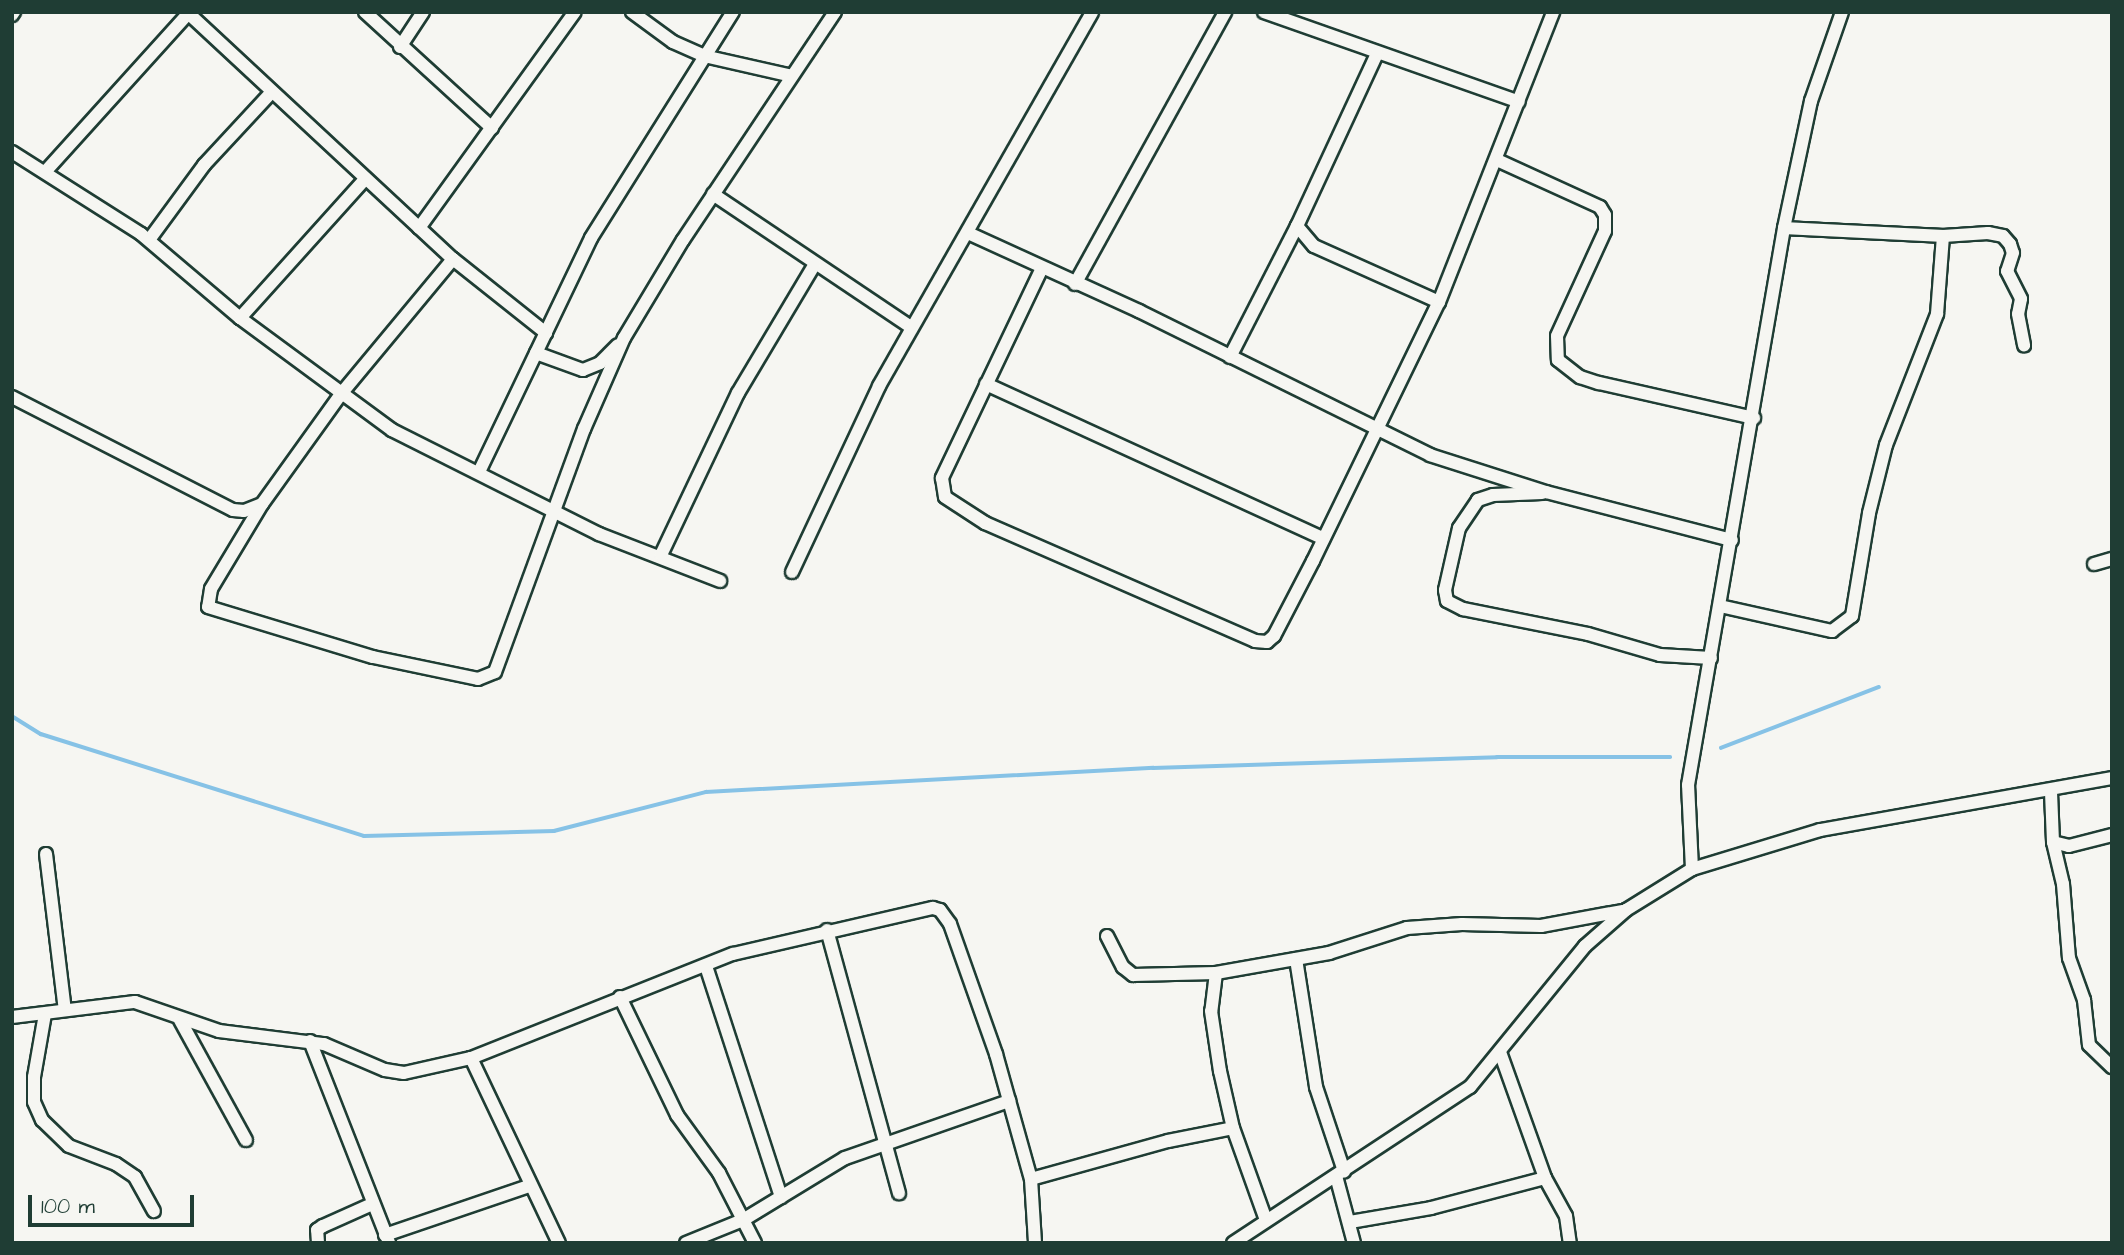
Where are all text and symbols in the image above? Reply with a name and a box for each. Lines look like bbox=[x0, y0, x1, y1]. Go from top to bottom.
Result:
scale bar bbox=[32, 1182, 198, 1226]
text: 100 m bbox=[41, 1192, 95, 1221]

